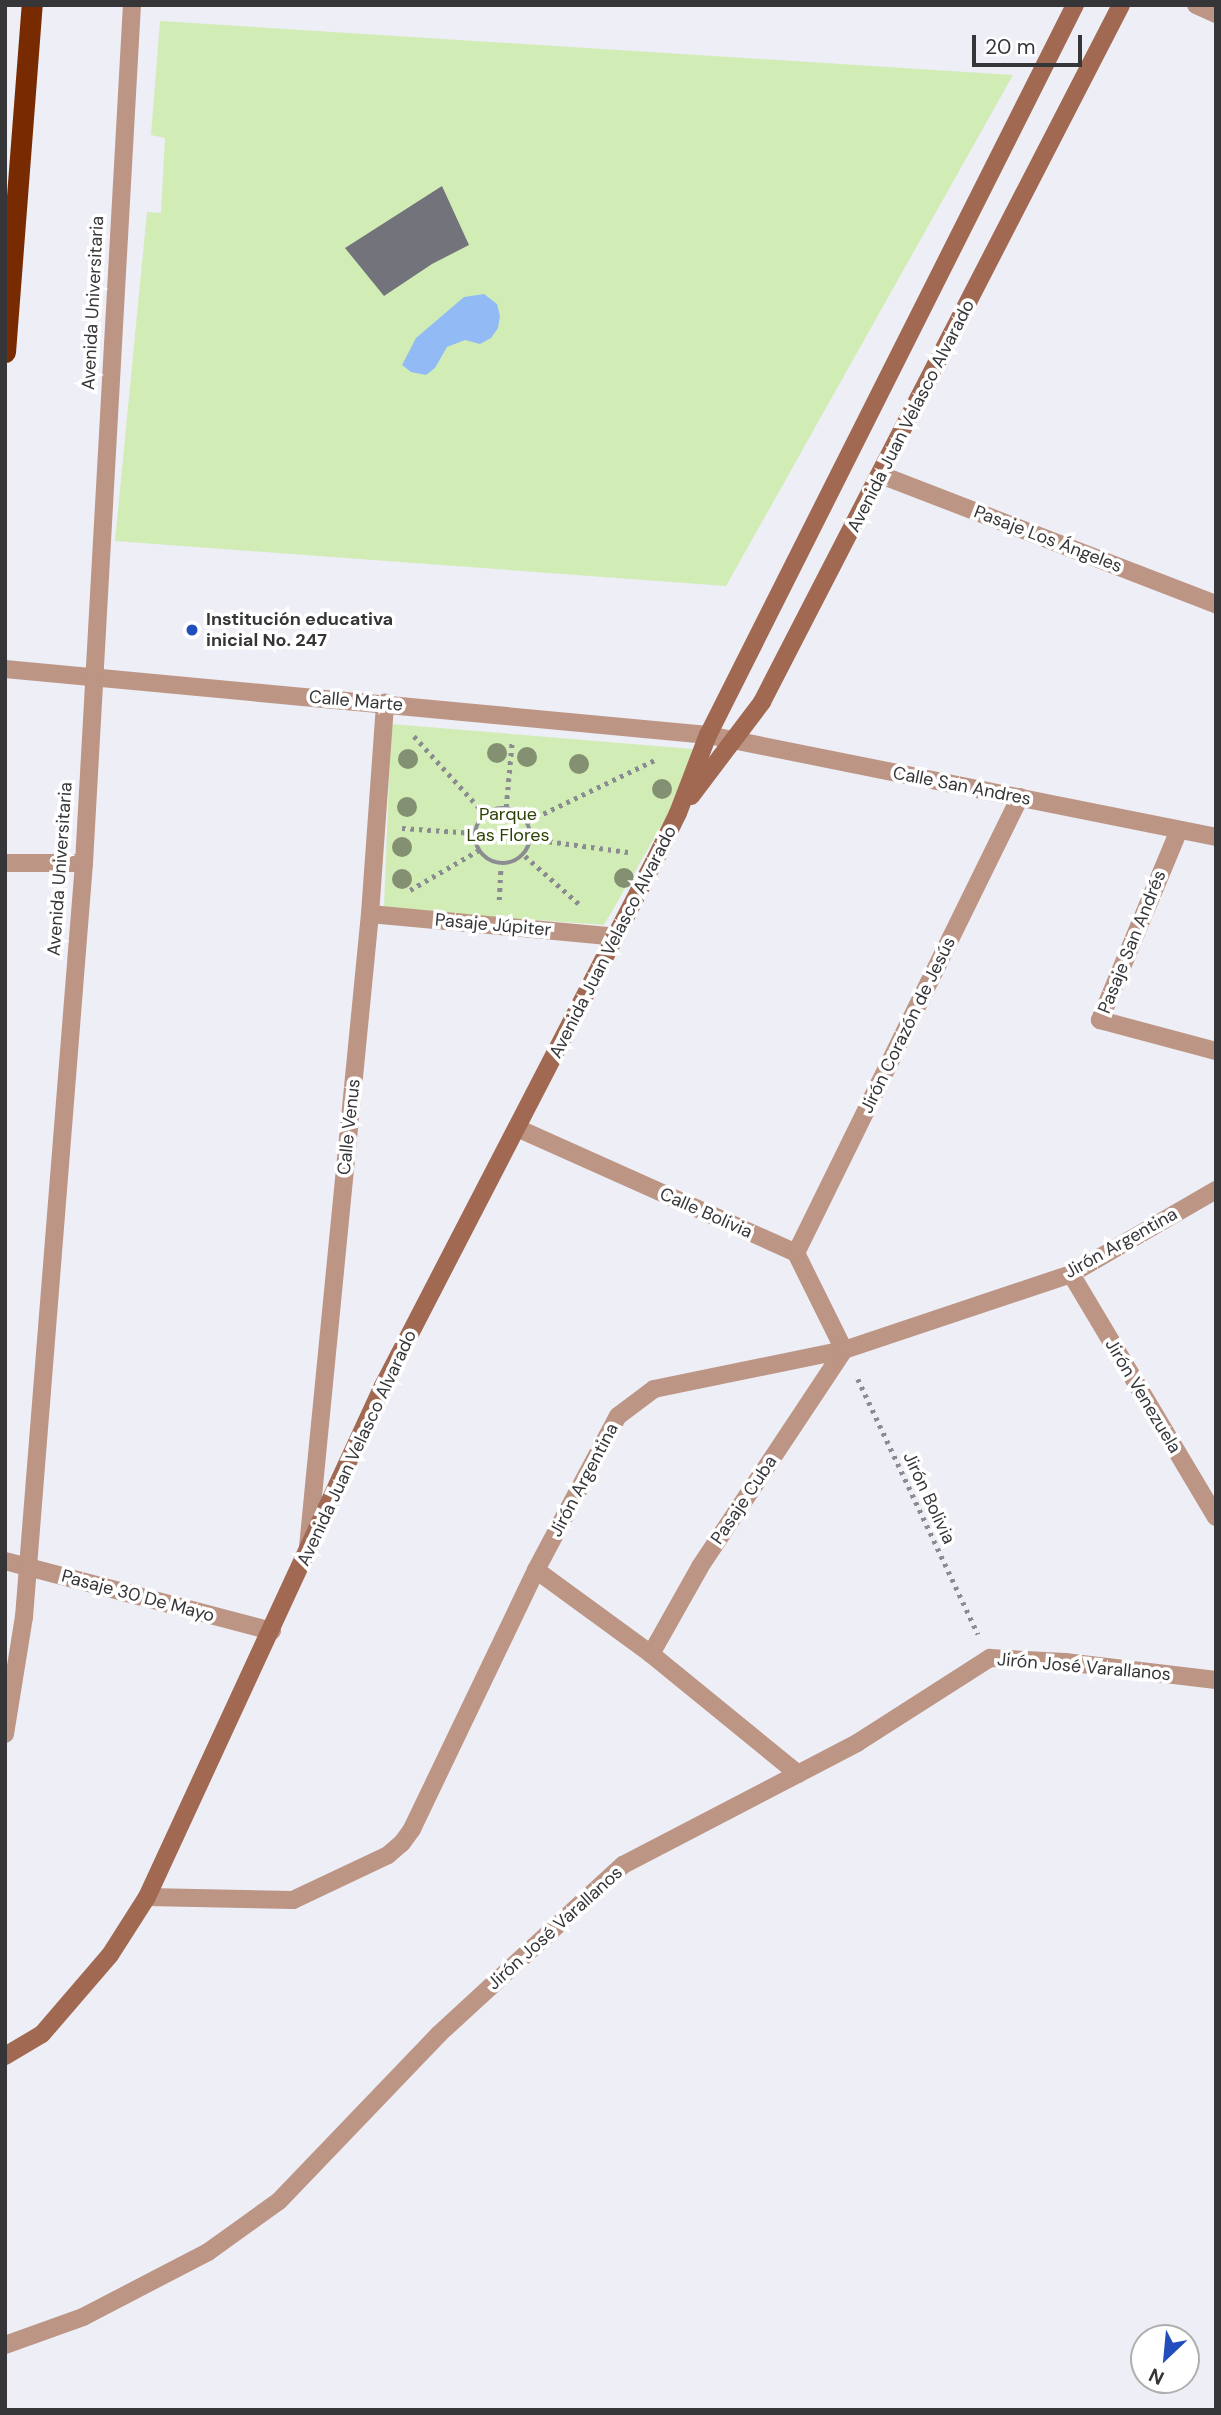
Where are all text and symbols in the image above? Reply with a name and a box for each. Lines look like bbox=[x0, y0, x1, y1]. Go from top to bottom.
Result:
scale bar bbox=[976, 21, 1086, 65]
text: 20 m bbox=[985, 33, 1036, 61]
street label: Avenida Universitaria bbox=[78, 215, 108, 391]
street label: Avenida Juan Velasco Alvarado bbox=[843, 296, 979, 536]
street label: Pasaje Los Ángeles bbox=[971, 501, 1125, 577]
place label: Institución educativa inicial No. 247 bbox=[206, 609, 393, 652]
marker: Institución educativa inicial No. 247 bbox=[184, 622, 200, 638]
street label: Calle Marte bbox=[308, 686, 404, 716]
street label: Calle San Andres bbox=[891, 762, 1033, 810]
street label: Avenida Universitaria bbox=[43, 781, 77, 957]
park label: Parque Las Flores bbox=[467, 804, 549, 846]
street label: Avenida Juan Velasco Alvarado bbox=[545, 822, 681, 1062]
street label: Pasaje San Andrés bbox=[1093, 867, 1171, 1017]
street label: Pasaje Júpiter bbox=[434, 909, 552, 941]
street label: Jirón Corazón de Jesús bbox=[856, 933, 960, 1117]
street label: Calle Venus bbox=[333, 1078, 365, 1176]
street label: Calle Bolivia bbox=[656, 1183, 756, 1243]
street label: Jirón Argentina bbox=[1061, 1203, 1181, 1283]
street label: Avenida Juan Velasco Alvarado bbox=[293, 1327, 421, 1569]
street label: Jirón Venezuela bbox=[1100, 1335, 1186, 1457]
street label: Jirón Argentina bbox=[545, 1419, 623, 1541]
street label: Jirón Bolivia bbox=[898, 1449, 960, 1547]
street label: Pasaje Cuba bbox=[706, 1452, 782, 1548]
street label: Pasaje 30 De Mayo bbox=[59, 1565, 217, 1627]
street label: Jirón José Varallanos bbox=[996, 1649, 1172, 1685]
street label: Jirón José Varallanos bbox=[483, 1862, 627, 1994]
north arrow bbox=[1130, 2324, 1200, 2394]
text: N bbox=[1145, 2362, 1168, 2391]

